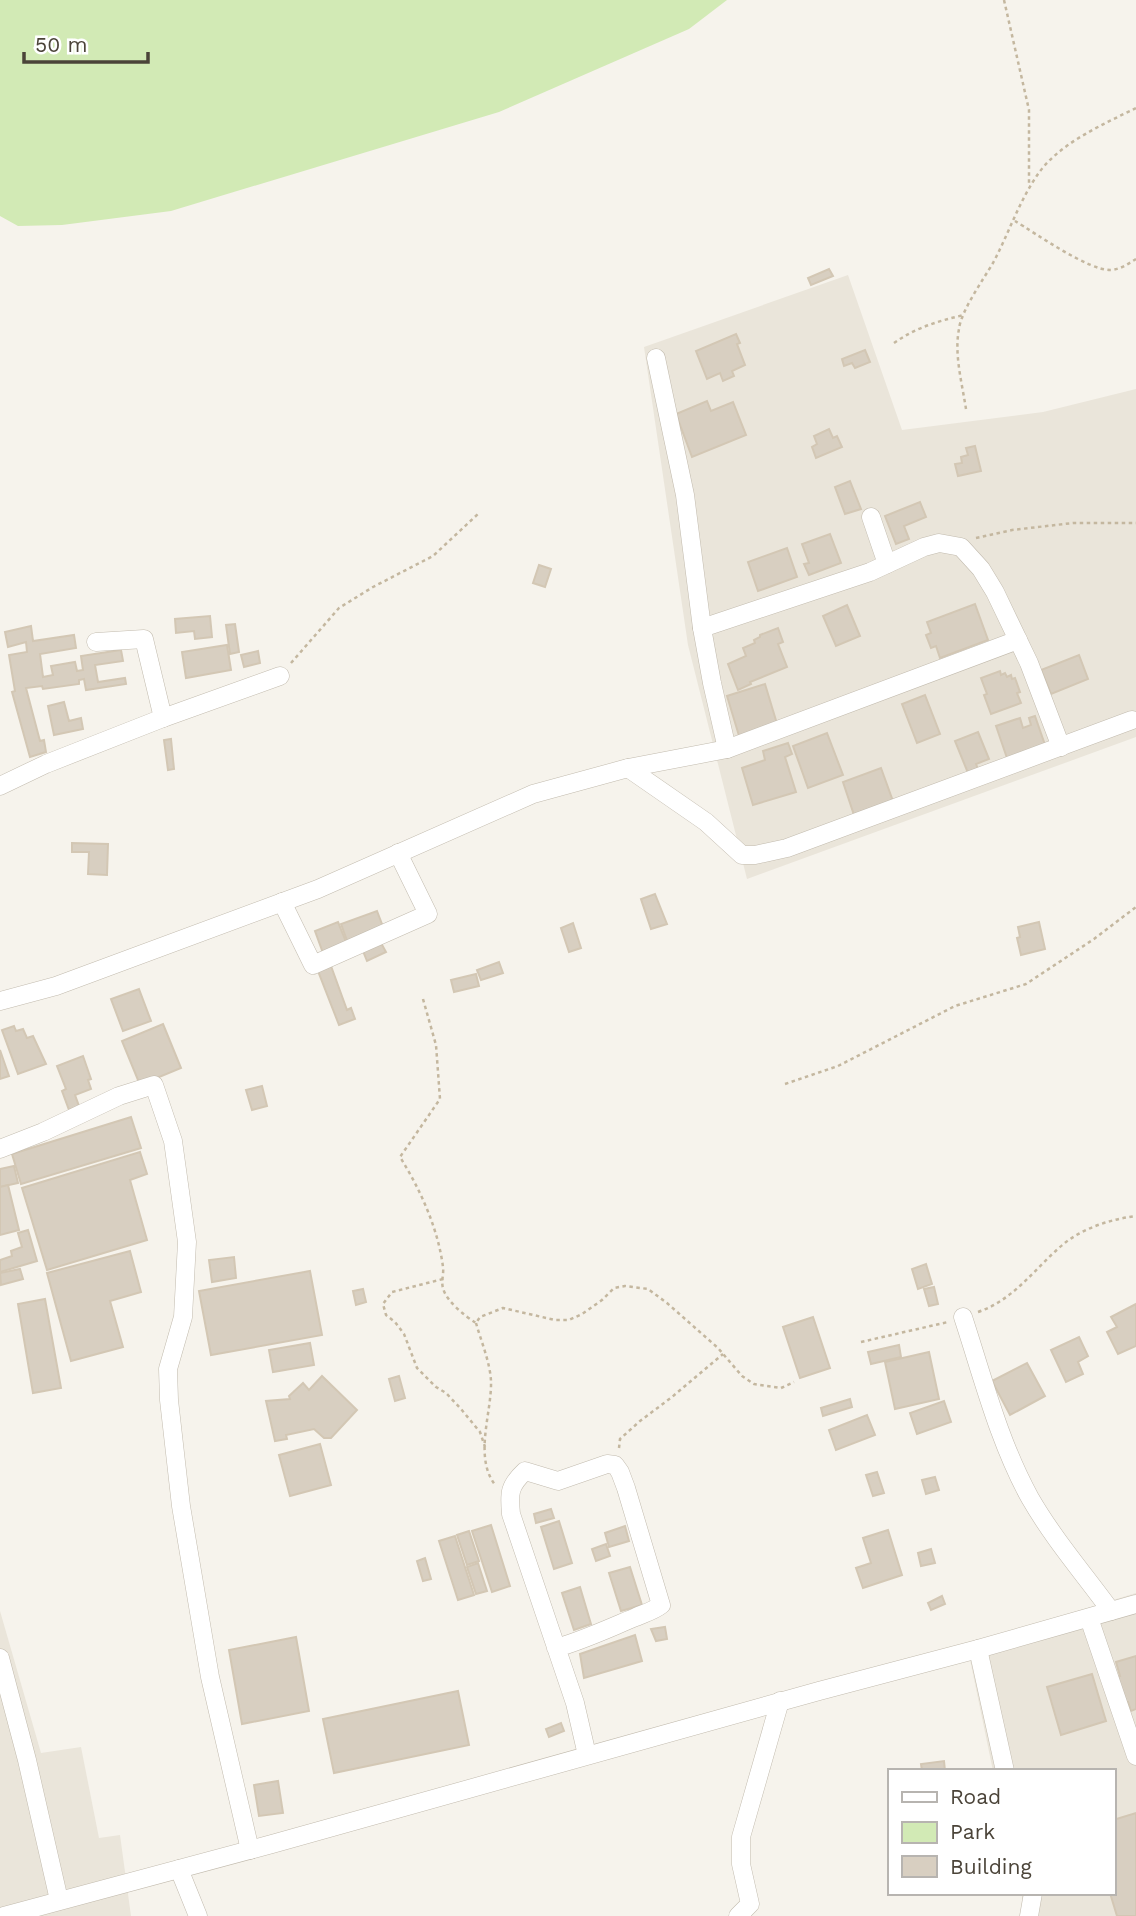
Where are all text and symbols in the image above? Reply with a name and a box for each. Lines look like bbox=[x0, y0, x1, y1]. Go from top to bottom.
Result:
scale bar bbox=[24, 21, 149, 65]
text: 50 m bbox=[35, 32, 87, 57]
legend bbox=[888, 1769, 1115, 1895]
text: Road bbox=[950, 1784, 1001, 1809]
text: Park bbox=[950, 1819, 995, 1844]
text: Building bbox=[950, 1854, 1032, 1879]

